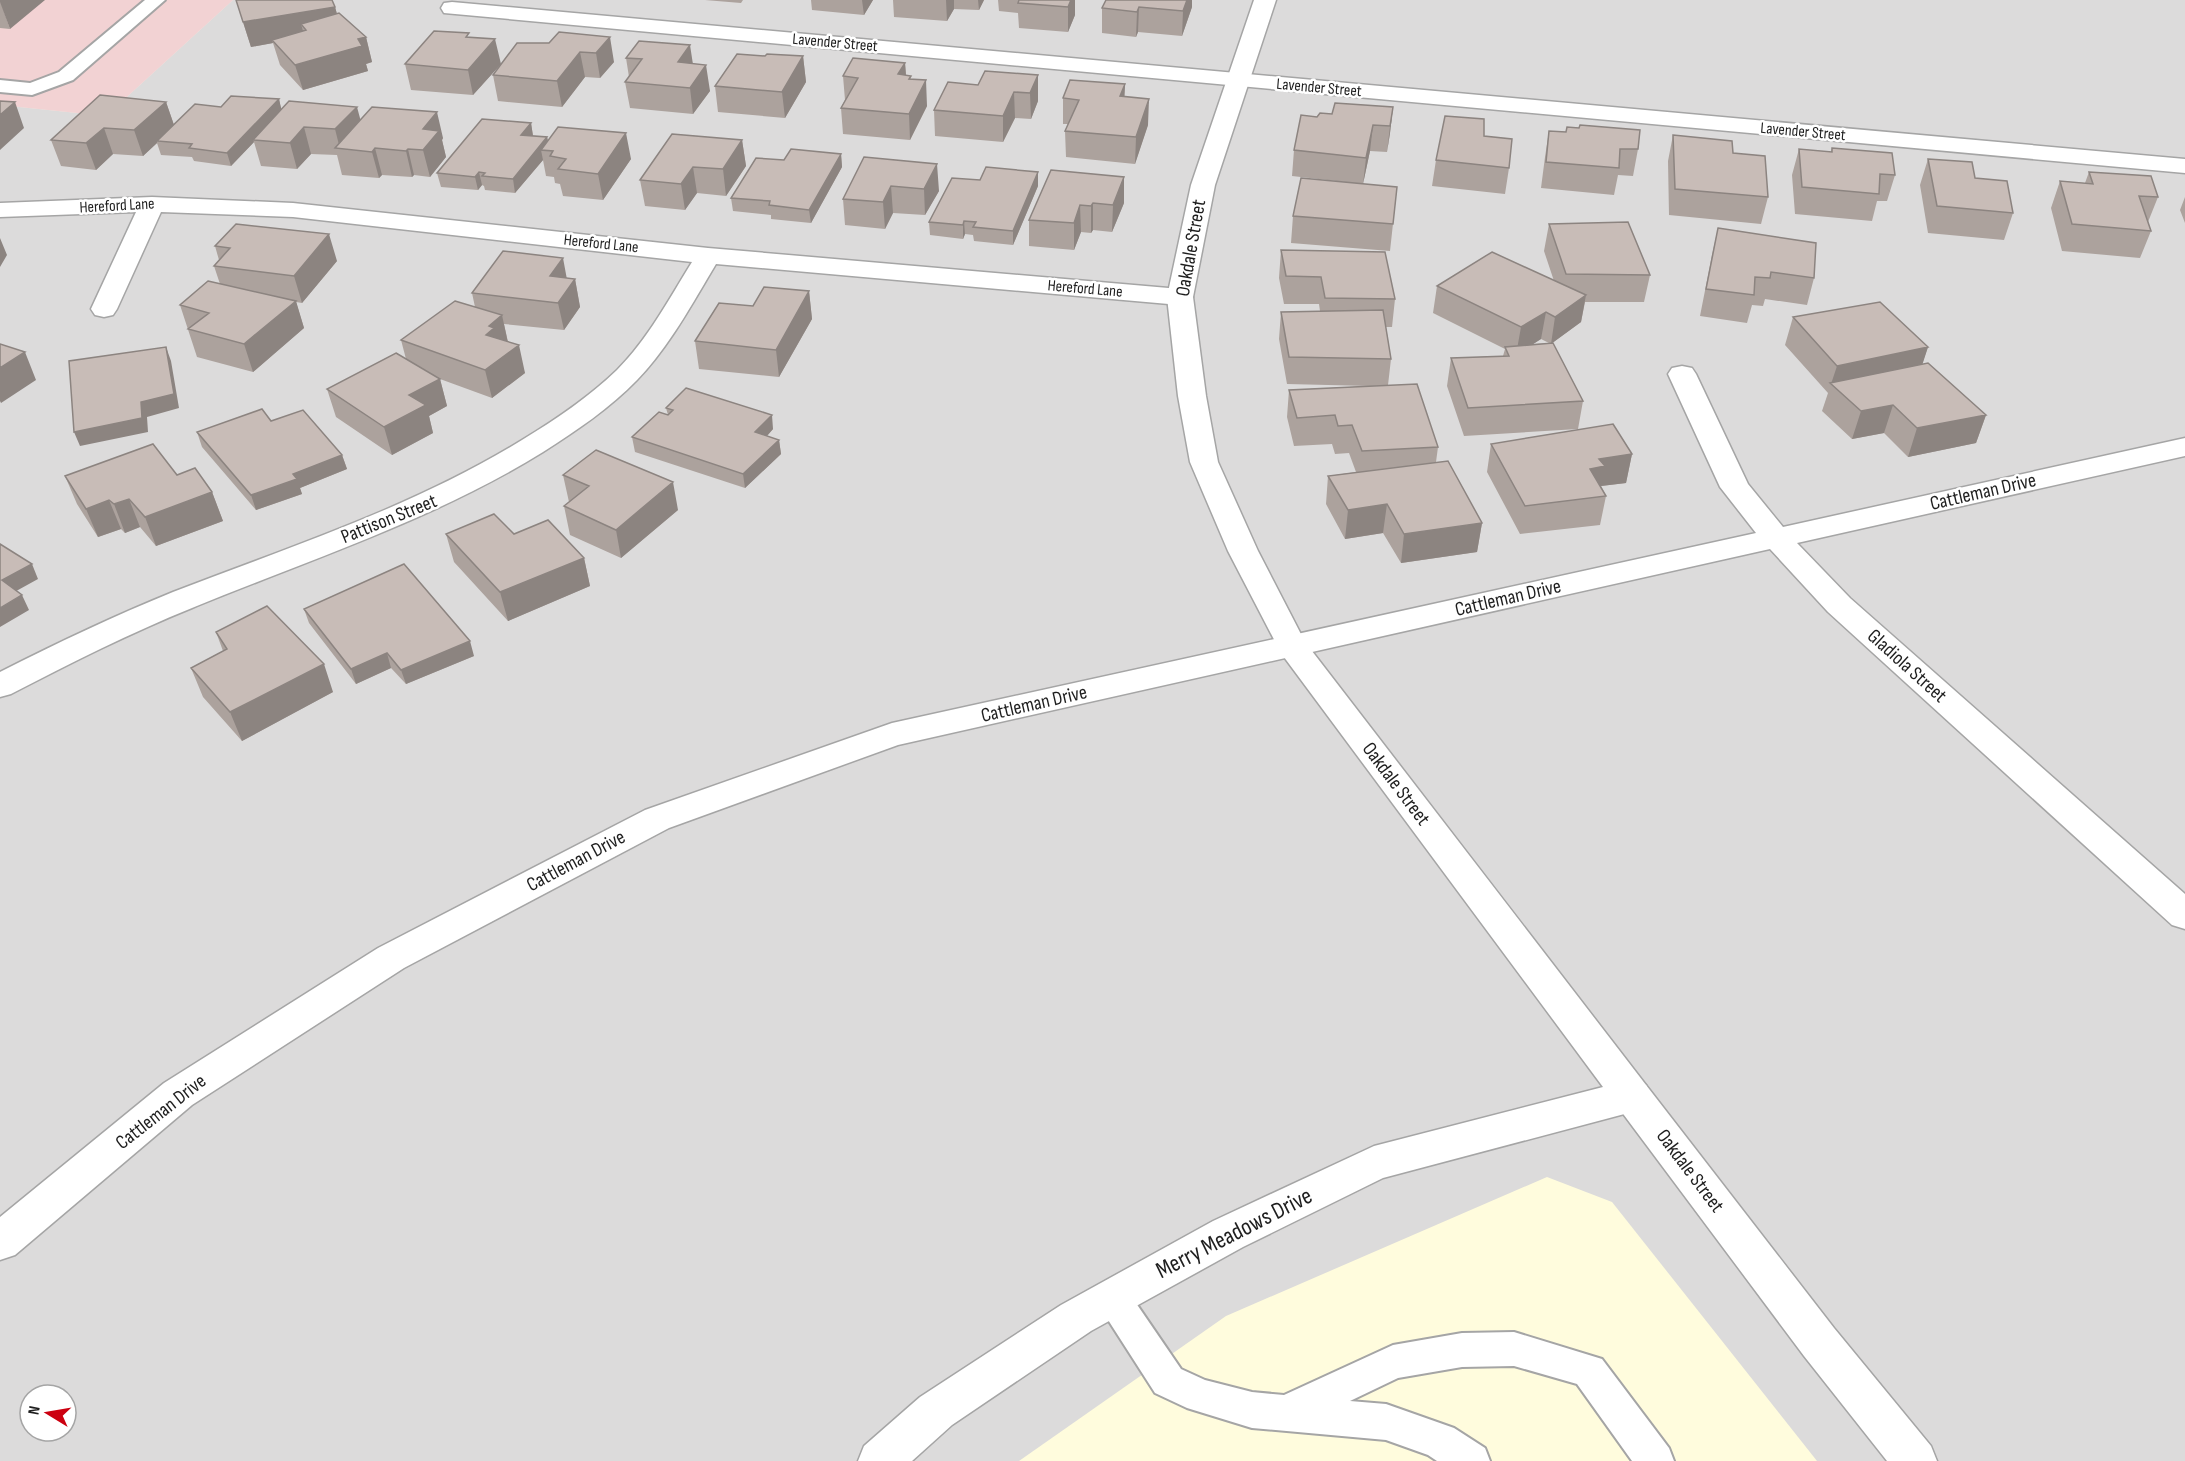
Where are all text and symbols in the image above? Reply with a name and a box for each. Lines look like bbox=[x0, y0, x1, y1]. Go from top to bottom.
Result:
street label: Lavender Street bbox=[792, 30, 878, 56]
street label: Lavender Street bbox=[1276, 75, 1362, 101]
street label: Lavender Street bbox=[1760, 119, 1846, 145]
street label: Hereford Lane bbox=[79, 195, 155, 217]
street label: Oakdale Street bbox=[1171, 198, 1211, 298]
street label: Hereford Lane bbox=[563, 231, 639, 257]
street label: Hereford Lane bbox=[1047, 276, 1123, 302]
street label: Cattleman Drive bbox=[1928, 468, 2038, 516]
street label: Pattison Street bbox=[338, 489, 440, 549]
street label: Cattleman Drive bbox=[1453, 574, 1563, 622]
street label: Gladiola Street bbox=[1862, 624, 1952, 708]
street label: Cattleman Drive bbox=[979, 680, 1089, 728]
street label: Oakdale Street bbox=[1357, 738, 1435, 830]
street label: Cattleman Drive bbox=[523, 825, 629, 897]
street label: Cattleman Drive bbox=[111, 1069, 211, 1155]
street label: Oakdale Street bbox=[1651, 1125, 1729, 1217]
street label: Merry Meadows Drive bbox=[1151, 1181, 1317, 1285]
north arrow bbox=[18, 1383, 78, 1443]
text: N bbox=[25, 1404, 45, 1416]

